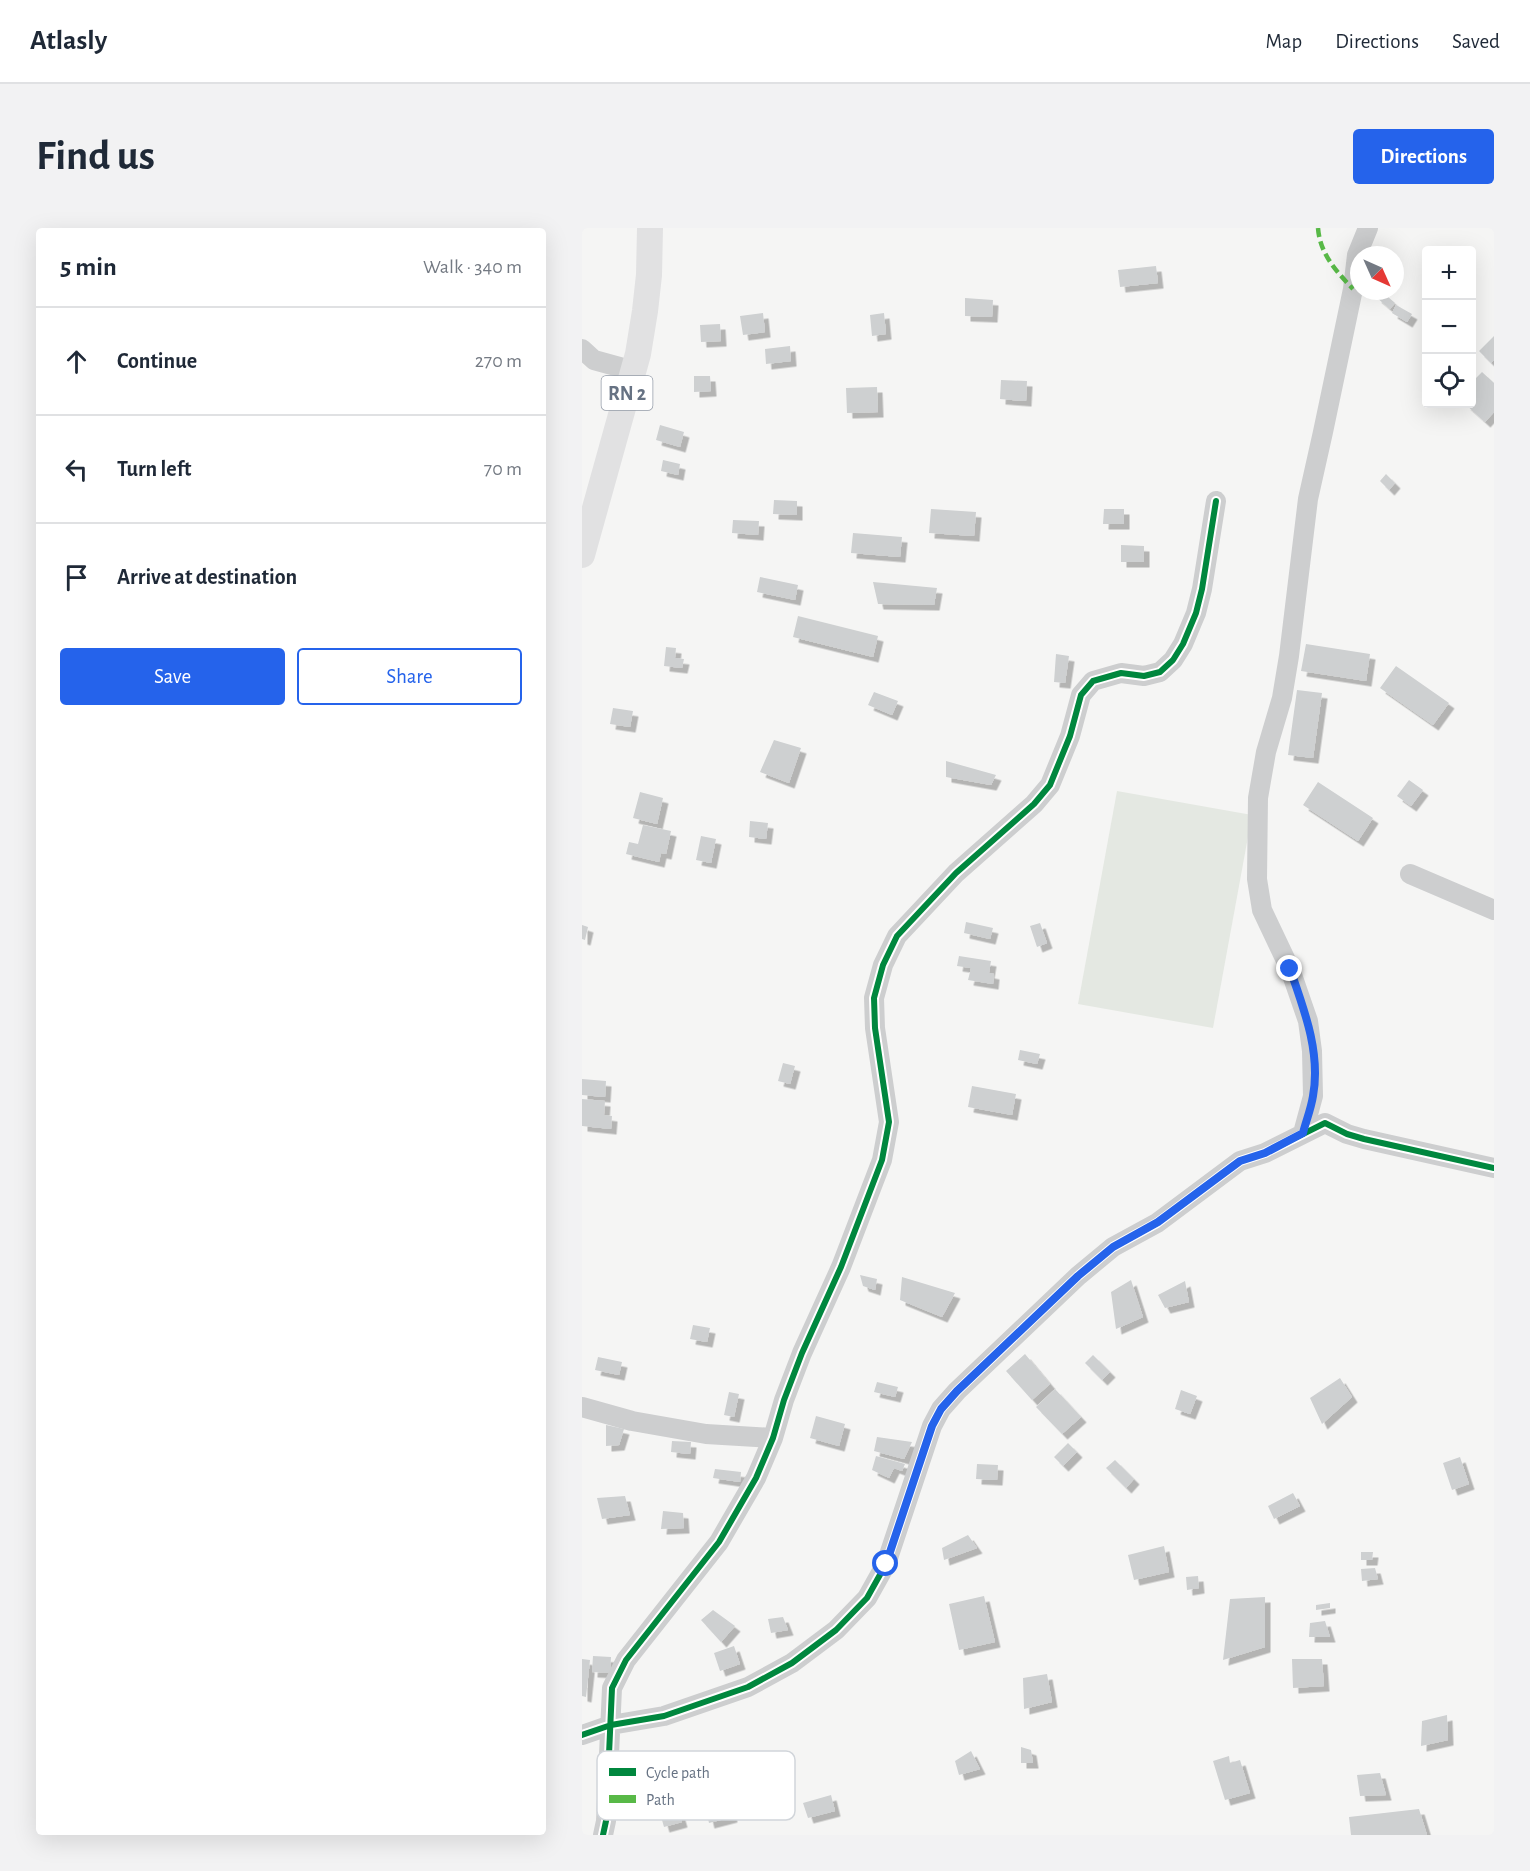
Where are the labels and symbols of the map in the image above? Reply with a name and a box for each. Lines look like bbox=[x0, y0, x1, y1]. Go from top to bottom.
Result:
north arrow bbox=[1350, 246, 1404, 300]
road number: RN 2 bbox=[602, 376, 652, 410]
route end bbox=[1276, 955, 1302, 981]
route start bbox=[872, 1550, 898, 1576]
legend bbox=[597, 1751, 795, 1820]
text: Cycle path bbox=[646, 1765, 710, 1782]
text: Path bbox=[646, 1792, 675, 1808]

